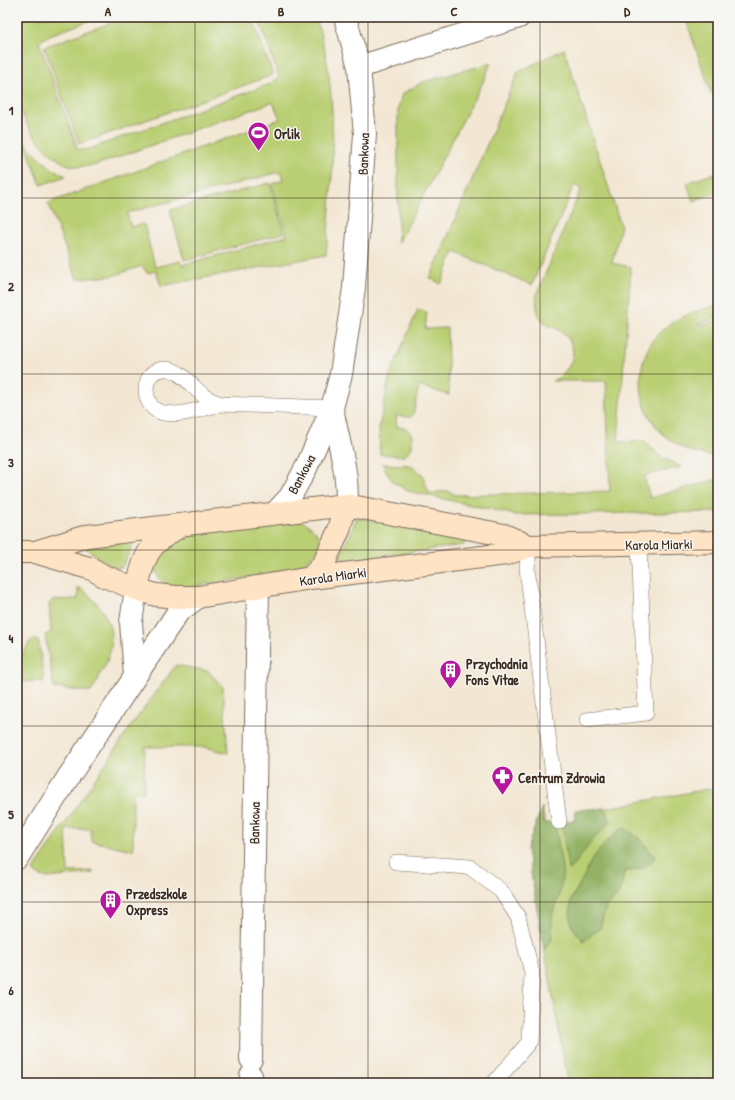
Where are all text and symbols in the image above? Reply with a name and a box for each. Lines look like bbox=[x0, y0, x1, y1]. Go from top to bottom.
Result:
text: A bbox=[105, 2, 112, 20]
text: B bbox=[278, 2, 285, 20]
text: C bbox=[450, 2, 458, 20]
text: D bbox=[624, 2, 631, 20]
text: 1 bbox=[9, 101, 14, 119]
sports icon: Orlik bbox=[246, 120, 272, 153]
place label: Orlik bbox=[274, 124, 300, 143]
street label: Bankowa bbox=[353, 132, 373, 175]
text: 2 bbox=[8, 277, 15, 295]
street label: Bankowa bbox=[283, 450, 320, 497]
text: 3 bbox=[8, 453, 14, 471]
street label: Karola Miarki bbox=[625, 534, 693, 554]
street label: Karola Miarki bbox=[298, 562, 368, 590]
text: 4 bbox=[9, 629, 14, 647]
place label: Przychodnia Fons Vitae bbox=[465, 654, 528, 689]
building icon: Przychodnia Fons Vitae bbox=[437, 658, 463, 691]
pharmacy icon: Centrum Zdrowia bbox=[490, 764, 516, 797]
place label: Centrum Zdrowia bbox=[518, 768, 605, 787]
street label: Bankowa bbox=[244, 801, 264, 844]
text: 5 bbox=[8, 805, 14, 823]
place label: Przedszkole Oxpress bbox=[126, 884, 188, 921]
building icon: Przedszkole Oxpress bbox=[98, 888, 124, 921]
text: 6 bbox=[8, 981, 14, 999]

